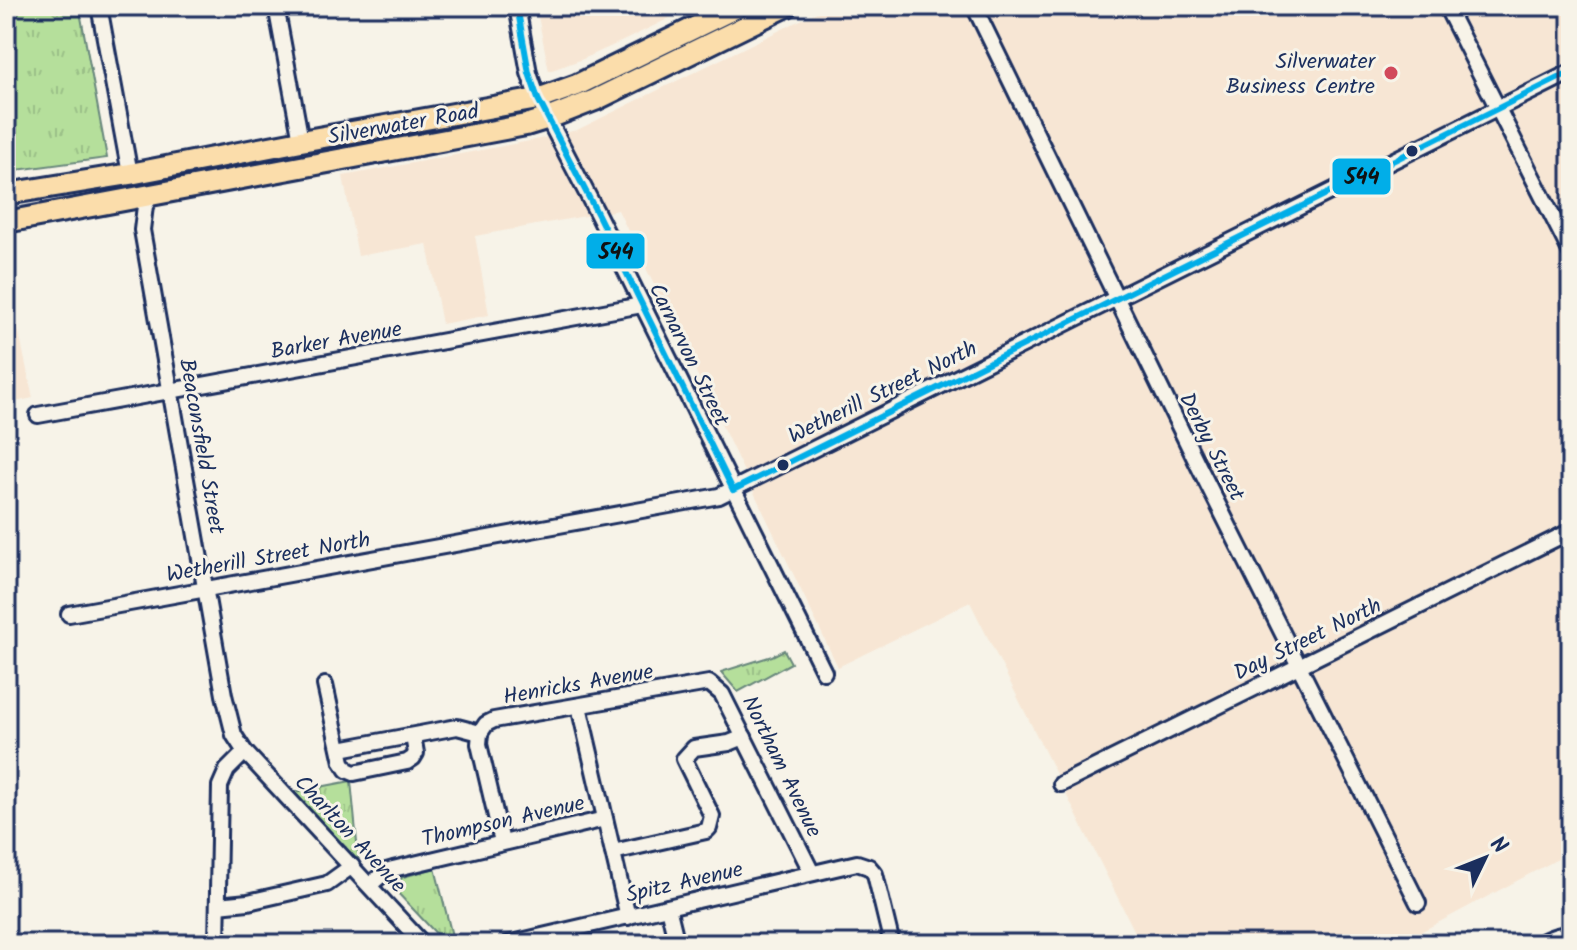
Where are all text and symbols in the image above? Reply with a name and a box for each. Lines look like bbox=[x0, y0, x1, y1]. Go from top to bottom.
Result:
place label: Silverwater Business Centre bbox=[1226, 45, 1377, 105]
marker: Silverwater Business Centre bbox=[1382, 64, 1400, 82]
street label: Silverwater Road bbox=[325, 95, 483, 156]
unlabelled marker bbox=[1404, 143, 1420, 159]
line badge: 544 bbox=[1331, 157, 1392, 196]
text: 544 bbox=[1343, 161, 1380, 196]
line badge: 544 bbox=[585, 232, 646, 270]
text: 544 bbox=[597, 236, 634, 271]
street label: Carnarvon Street bbox=[638, 277, 738, 433]
street label: Barker Avenue bbox=[268, 313, 405, 370]
street label: Wetherill Street North bbox=[783, 332, 984, 454]
street label: Beaconsfield Street bbox=[168, 356, 233, 537]
street label: Derby Street bbox=[1168, 387, 1253, 508]
unlabelled marker bbox=[775, 457, 791, 473]
street label: Wetherill Street North bbox=[164, 523, 373, 594]
street label: Day Street North bbox=[1228, 589, 1388, 691]
street label: Henricks Avenue bbox=[501, 655, 656, 716]
street label: Northam Avenue bbox=[731, 690, 830, 844]
street label: Charlton Avenue bbox=[285, 767, 414, 902]
street label: Thompson Avenue bbox=[419, 787, 589, 858]
north arrow bbox=[1445, 818, 1525, 898]
text: N bbox=[1480, 829, 1515, 863]
street label: Spitz Avenue bbox=[623, 853, 747, 914]

